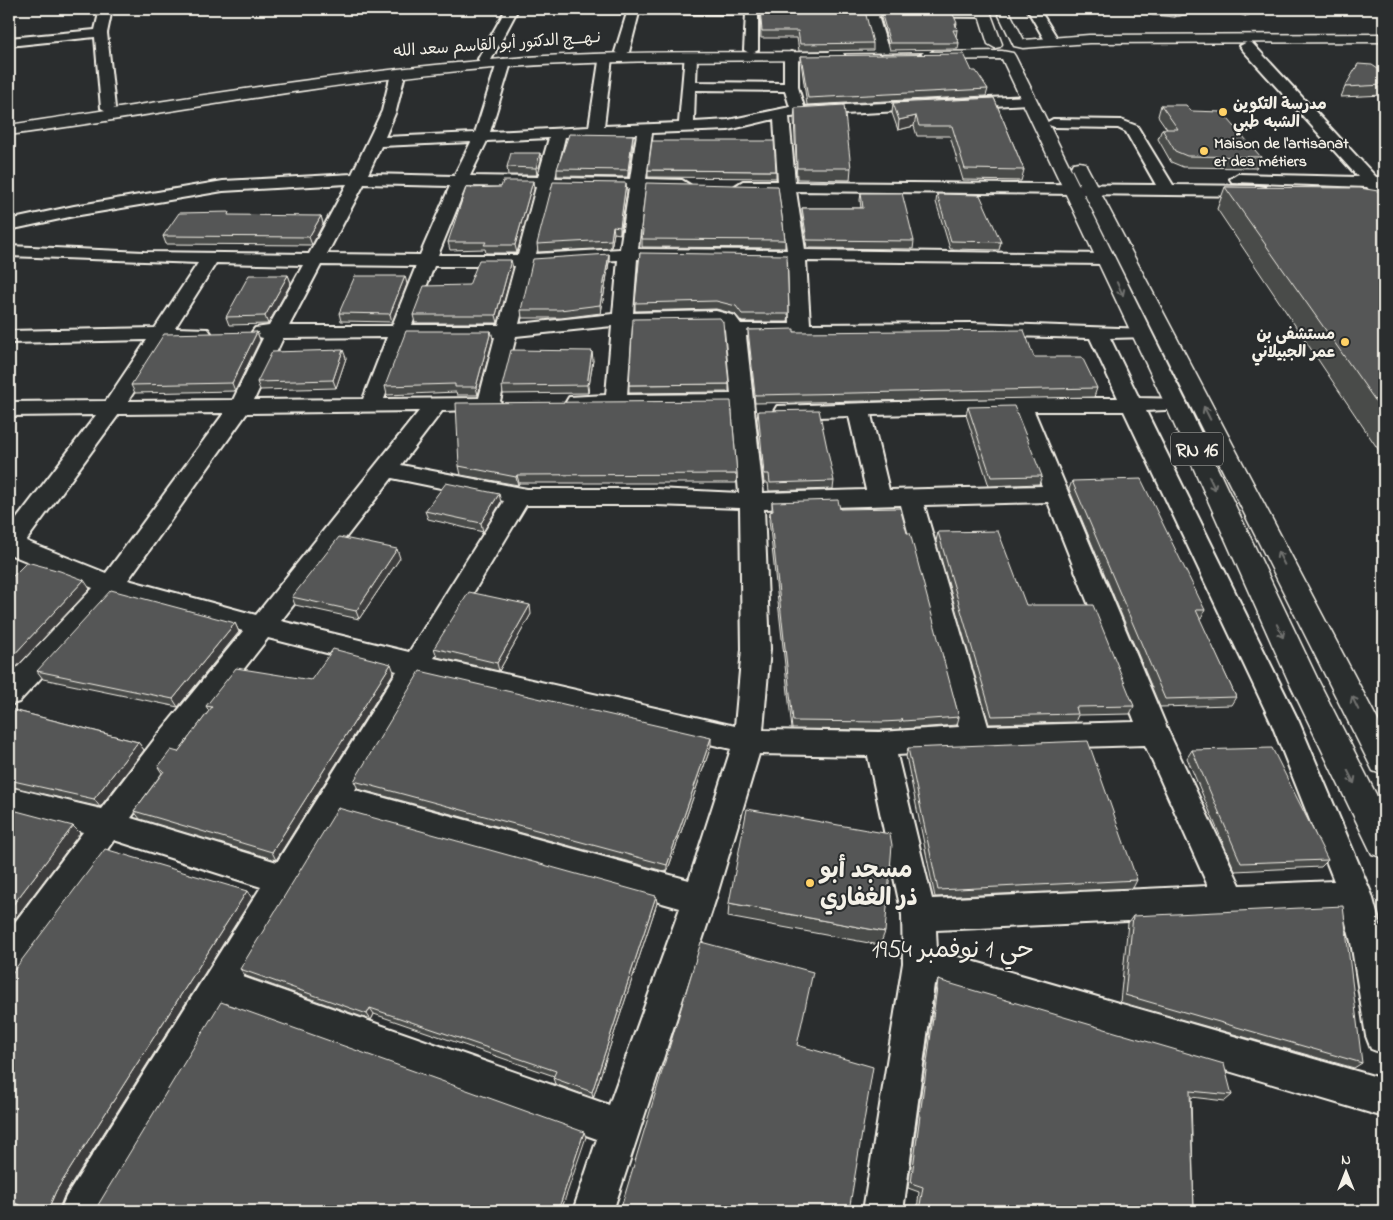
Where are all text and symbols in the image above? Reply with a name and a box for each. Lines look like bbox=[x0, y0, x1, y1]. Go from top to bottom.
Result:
street label: نـهـــج الدكتور أبو القاسم سعد الله bbox=[393, 26, 602, 64]
place label: مدرسة التكوين الشبه طبي bbox=[1233, 93, 1327, 136]
marker: مدرسة التكوين الشبه طبي bbox=[1217, 106, 1229, 118]
place label: Maison de l'artisanat et des métiers bbox=[1214, 132, 1349, 174]
marker: Maison de l'artisanat et des métiers bbox=[1198, 145, 1210, 157]
one-way arrow bbox=[1116, 281, 1126, 296]
place label: مستشفى بن عمر الجبيلاني bbox=[1252, 323, 1335, 366]
marker: مستشفى بن عمر الجبيلاني bbox=[1339, 336, 1351, 348]
one-way arrow bbox=[1202, 406, 1211, 421]
road number: RN 16 bbox=[1171, 432, 1223, 466]
one-way arrow bbox=[1208, 475, 1218, 490]
one-way arrow bbox=[1276, 550, 1286, 565]
one-way arrow bbox=[1276, 623, 1286, 638]
one-way arrow bbox=[1349, 695, 1359, 710]
one-way arrow bbox=[1347, 769, 1356, 784]
place label: مسجد أبو ذر الغفاري bbox=[818, 854, 918, 917]
marker: مسجد أبو ذر الغفاري bbox=[804, 877, 816, 889]
district label: حي 1 نوفمبر 1954 bbox=[872, 933, 1034, 970]
north arrow bbox=[1320, 1148, 1370, 1198]
text: N bbox=[1341, 1150, 1351, 1171]

